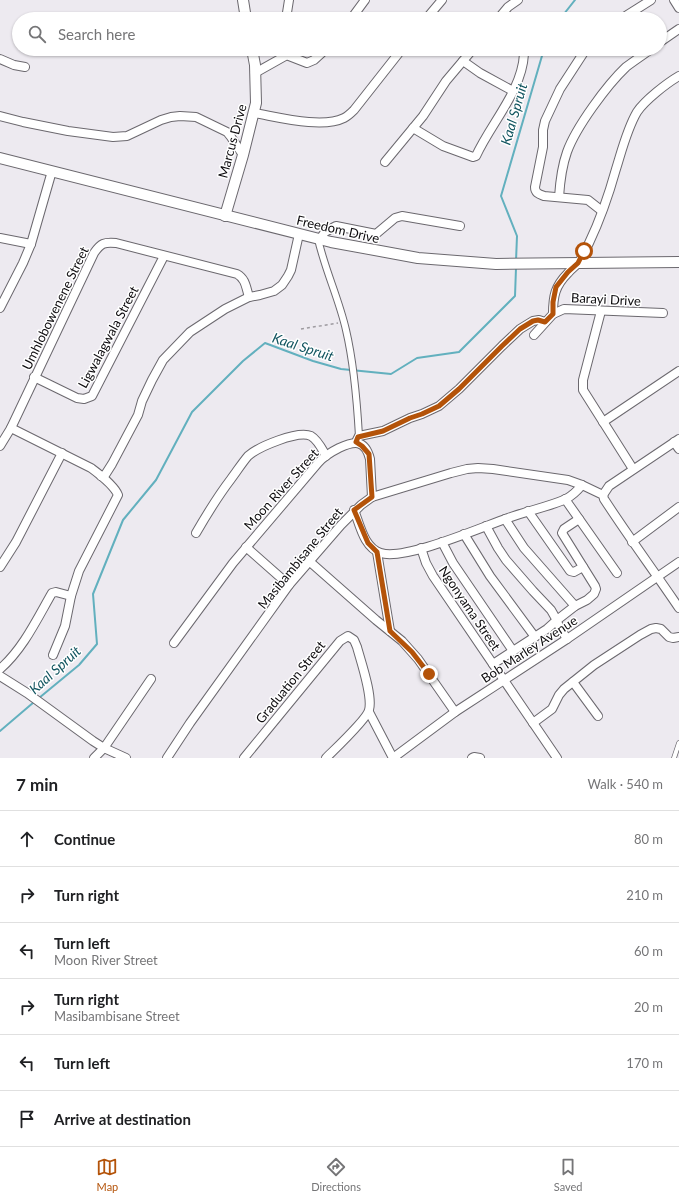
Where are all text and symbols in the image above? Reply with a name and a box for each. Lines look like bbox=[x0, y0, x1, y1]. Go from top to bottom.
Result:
search box bbox=[12, 12, 667, 56]
icon: search bbox=[26, 23, 48, 45]
text: Search here bbox=[58, 25, 135, 43]
water label: Kaal Spruit bbox=[497, 81, 530, 147]
street label: Marcus Drive bbox=[214, 102, 250, 180]
street label: Freedom Drive bbox=[295, 212, 381, 246]
route start bbox=[575, 242, 593, 260]
street label: Umhlobowenene Street bbox=[18, 243, 92, 372]
street label: Ligwalagwala Street bbox=[74, 283, 142, 391]
street label: Barayi Drive bbox=[571, 289, 641, 309]
water label: Kaal Spruit bbox=[270, 329, 336, 364]
street label: Moon River Street bbox=[240, 445, 322, 533]
street label: Masibambisane Street bbox=[254, 504, 346, 612]
street label: Ngonyama Street bbox=[436, 563, 504, 654]
street label: Bob Marley Avenue bbox=[478, 612, 580, 686]
street label: Graduation Street bbox=[252, 637, 328, 727]
water label: Kaal Spruit bbox=[25, 642, 84, 697]
route end bbox=[420, 665, 438, 683]
text: 7 min bbox=[16, 774, 58, 795]
text: Walk · 540 m bbox=[587, 776, 663, 792]
icon: ahead bbox=[16, 828, 38, 850]
text: Continue bbox=[54, 830, 115, 848]
text: 80 m bbox=[634, 831, 663, 847]
icon: right bbox=[16, 884, 38, 906]
text: Turn right bbox=[54, 886, 119, 904]
text: 210 m bbox=[626, 887, 663, 903]
text: Turn left bbox=[54, 934, 110, 952]
icon: left bbox=[16, 940, 38, 962]
text: 60 m bbox=[634, 943, 663, 959]
text: Moon River Street bbox=[54, 952, 158, 968]
text: Turn right bbox=[54, 990, 119, 1008]
icon: right bbox=[16, 996, 38, 1018]
text: 20 m bbox=[634, 999, 663, 1015]
text: Masibambisane Street bbox=[54, 1008, 180, 1024]
icon: left bbox=[16, 1052, 38, 1074]
text: Turn left bbox=[54, 1054, 110, 1072]
text: 170 m bbox=[626, 1055, 663, 1071]
icon: arrive bbox=[16, 1108, 38, 1130]
text: Arrive at destination bbox=[54, 1110, 191, 1128]
tab: Map bbox=[96, 1156, 118, 1193]
tab: Directions bbox=[311, 1156, 361, 1193]
tab: Saved bbox=[554, 1156, 583, 1193]

